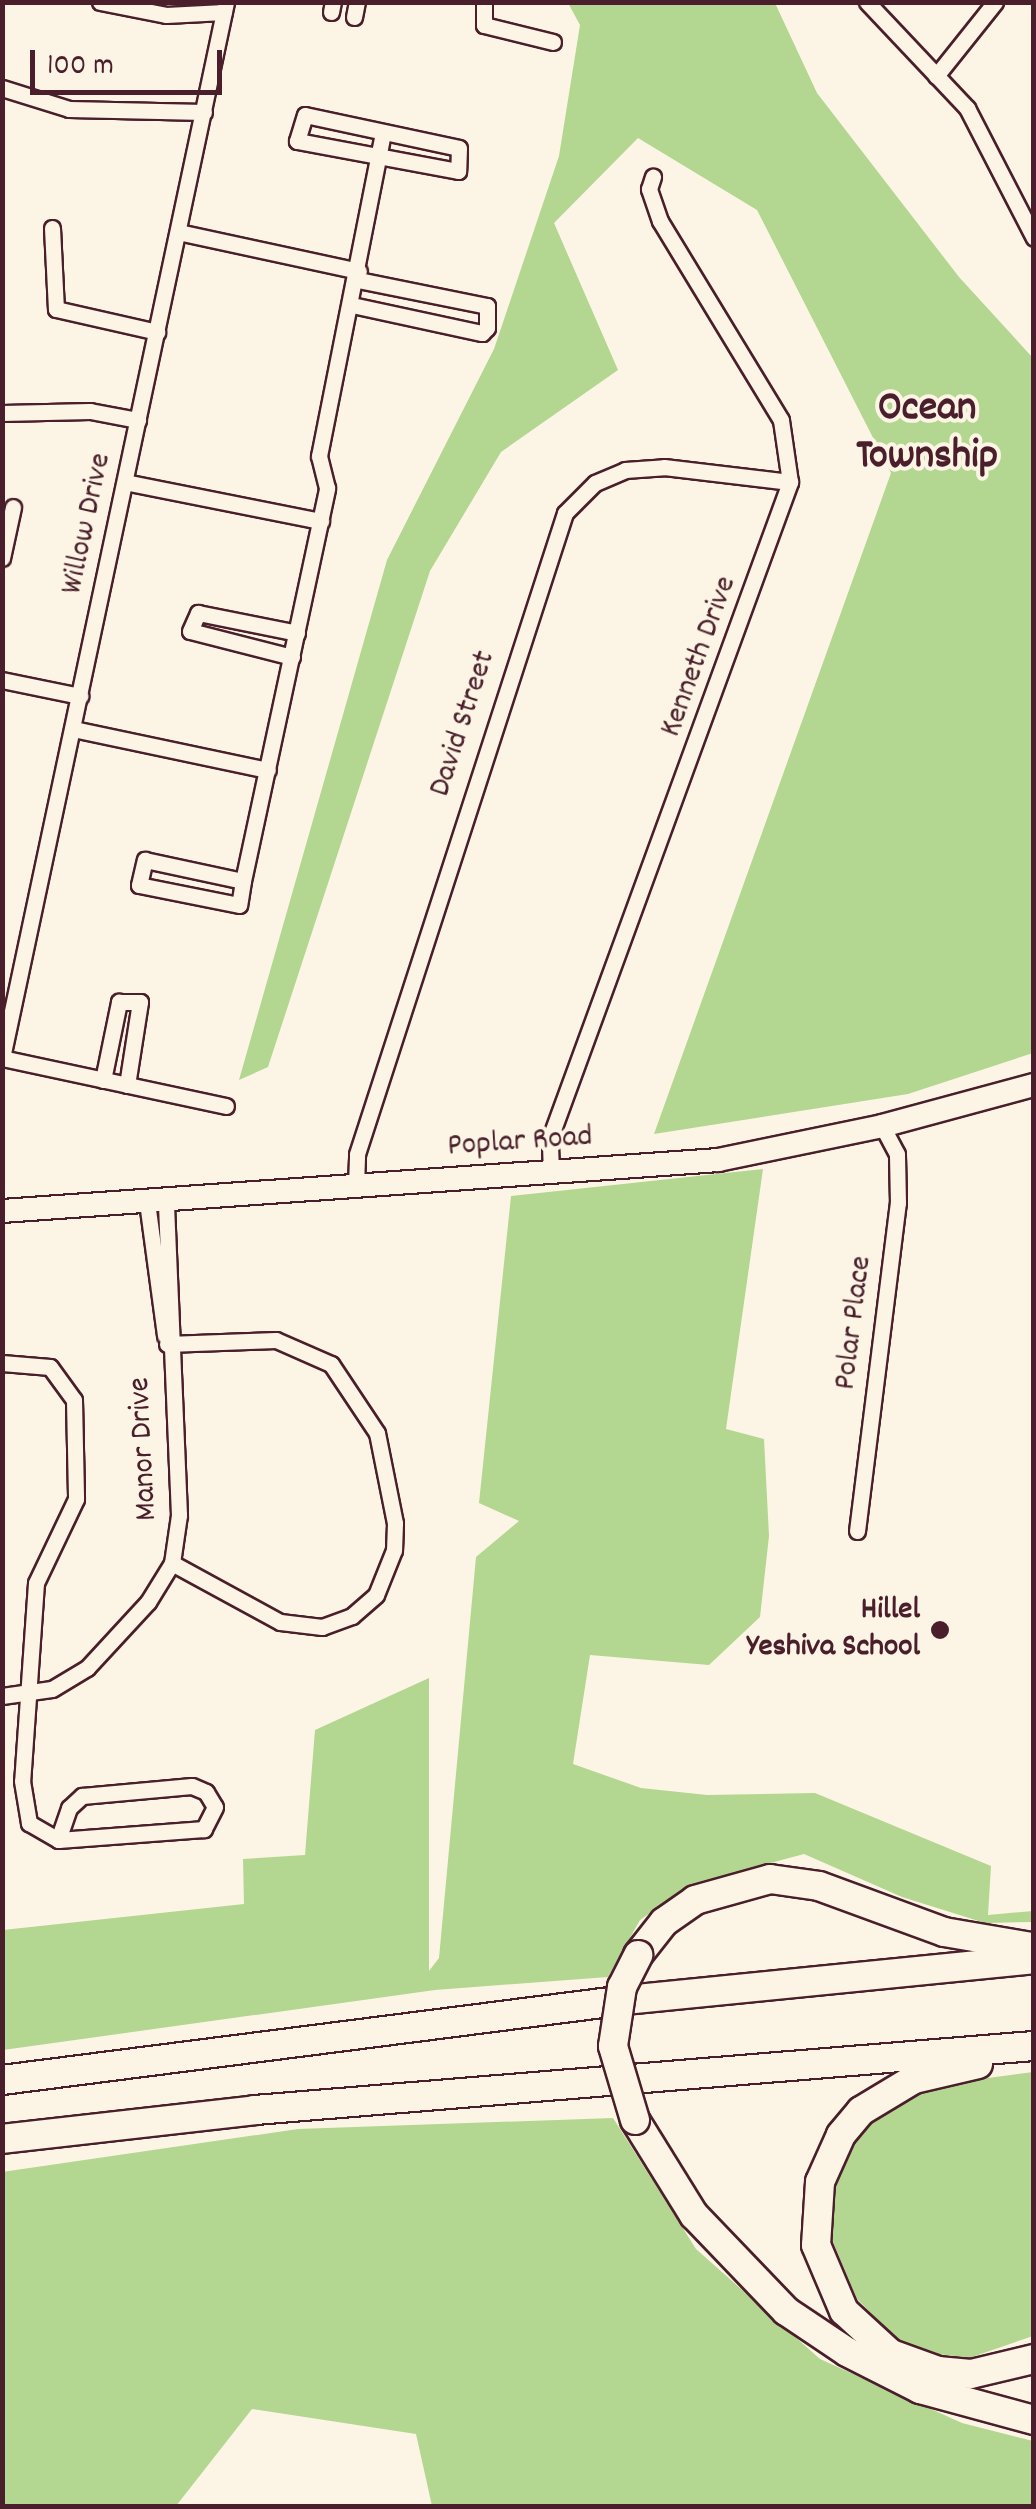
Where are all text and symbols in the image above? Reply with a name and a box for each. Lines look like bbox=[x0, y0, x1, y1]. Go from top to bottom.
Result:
scale bar bbox=[35, 30, 228, 92]
text: 100 m bbox=[47, 46, 114, 89]
district label: Ocean Township bbox=[856, 385, 998, 484]
street label: Willow Drive bbox=[54, 450, 122, 598]
street label: Kenneth Drive bbox=[653, 572, 747, 742]
street label: David Street bbox=[422, 646, 506, 802]
street label: Poplar Road bbox=[446, 1119, 594, 1167]
street label: Polar Place bbox=[828, 1254, 882, 1392]
street label: Manor Drive bbox=[122, 1376, 168, 1522]
place label: Hillel Yeshiva School bbox=[747, 1593, 920, 1668]
marker: Hillel Yeshiva School bbox=[929, 1619, 951, 1641]

